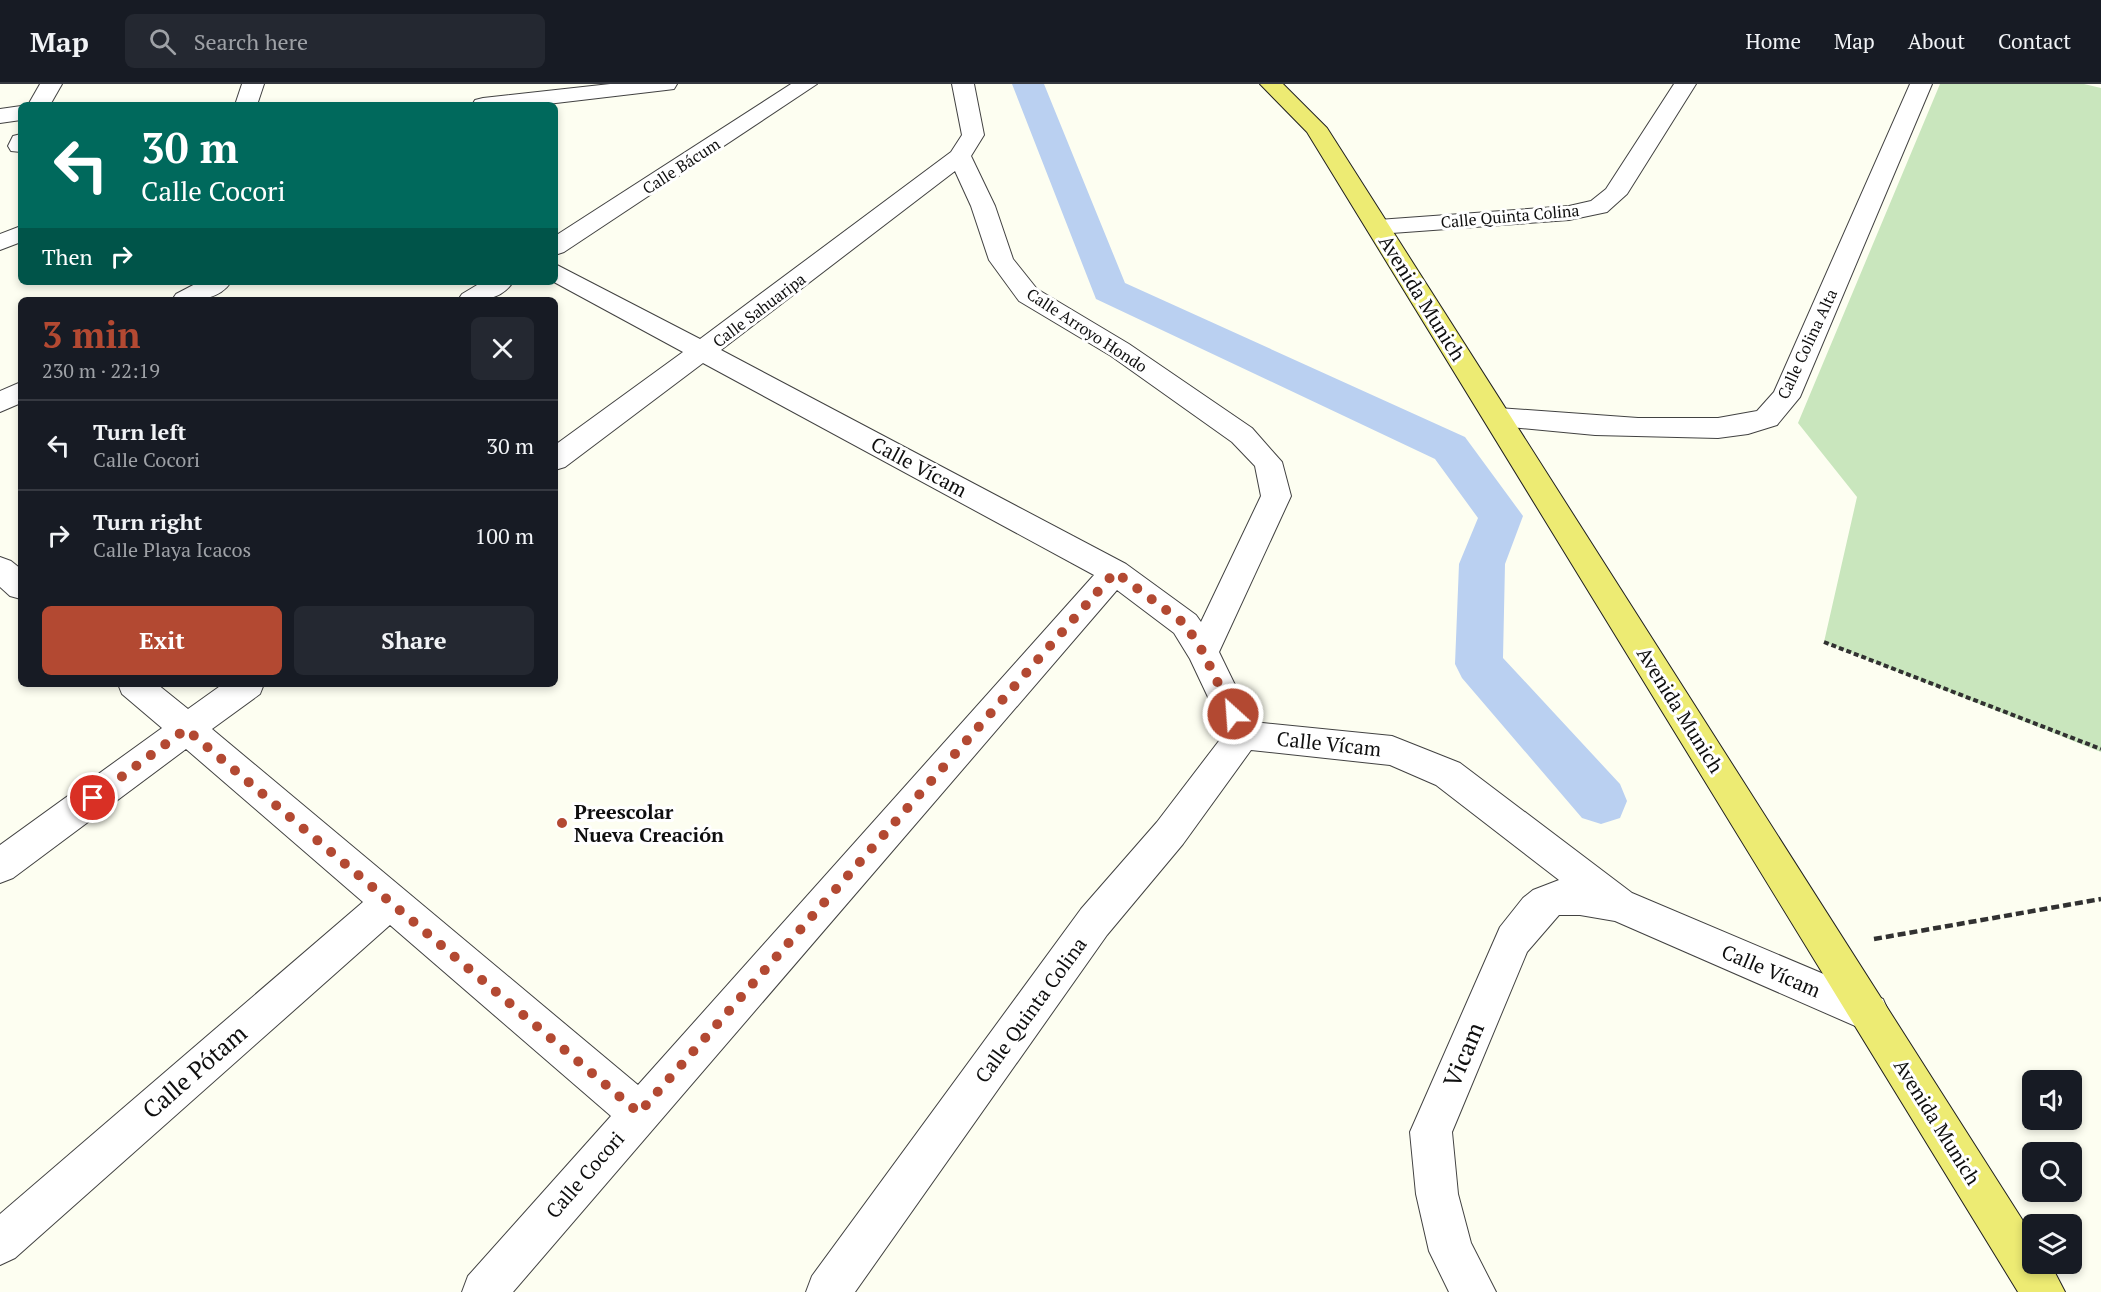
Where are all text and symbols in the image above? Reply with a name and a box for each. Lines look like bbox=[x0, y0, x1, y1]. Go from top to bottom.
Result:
search box bbox=[125, 14, 545, 68]
text: Map bbox=[30, 23, 89, 60]
icon: search bbox=[146, 25, 179, 58]
text: Search here bbox=[194, 27, 308, 56]
text: Home bbox=[1745, 27, 1801, 55]
text: Map bbox=[1834, 27, 1875, 55]
text: About bbox=[1908, 27, 1965, 55]
text: Contact bbox=[1998, 27, 2071, 55]
text: 30 m bbox=[141, 119, 239, 175]
icon: left bbox=[42, 126, 120, 204]
street label: Calle Bácum bbox=[638, 133, 724, 199]
text: Calle Cocori bbox=[141, 173, 286, 209]
street label: Calle Quinta Colina bbox=[1440, 199, 1580, 233]
street label: Avenida Munich bbox=[1373, 230, 1472, 366]
icon: right bbox=[105, 240, 138, 273]
text: Then bbox=[42, 242, 93, 271]
street label: Calle Sahuaripa bbox=[708, 268, 810, 352]
street label: Calle Arroyo Hondo bbox=[1022, 283, 1152, 377]
street label: Calle Colina Alta bbox=[1772, 285, 1842, 403]
text: 3 min bbox=[42, 311, 140, 358]
button: close bbox=[471, 317, 534, 380]
text: 230 m · 22:19 bbox=[42, 357, 160, 384]
text: Turn left bbox=[93, 417, 186, 446]
icon: left bbox=[42, 429, 75, 462]
street label: Calle Vícam bbox=[867, 430, 972, 503]
text: 30 m bbox=[486, 431, 534, 460]
text: Calle Cocori bbox=[93, 446, 200, 473]
text: Turn right bbox=[93, 507, 202, 536]
icon: right bbox=[42, 519, 75, 552]
text: 100 m bbox=[474, 521, 534, 550]
text: Calle Playa Icacos bbox=[93, 536, 251, 563]
button: Exit bbox=[42, 606, 282, 675]
button: Share bbox=[294, 606, 534, 675]
street label: Avenida Munich bbox=[1631, 642, 1730, 778]
position arrow bbox=[1201, 682, 1265, 746]
street label: Calle Vícam bbox=[1275, 725, 1383, 762]
pin bbox=[67, 772, 118, 823]
icon: arrive bbox=[76, 781, 109, 814]
place label: Preescolar Nueva Creación bbox=[574, 798, 724, 848]
marker: Preescolar Nueva Creación bbox=[555, 816, 569, 830]
street label: Calle Quinta Colina bbox=[969, 931, 1093, 1088]
street label: Calle Vícam bbox=[1718, 938, 1825, 1003]
street label: Calle Pótam bbox=[135, 1017, 253, 1125]
street label: Vicam bbox=[1435, 1017, 1491, 1092]
street label: Avenida Munich bbox=[1888, 1054, 1987, 1190]
map controls bbox=[2022, 1070, 2082, 1274]
button: sound bbox=[2022, 1070, 2082, 1130]
street label: Calle Cocori bbox=[539, 1125, 630, 1224]
button: search bbox=[2022, 1142, 2082, 1202]
button: layers bbox=[2022, 1214, 2082, 1274]

